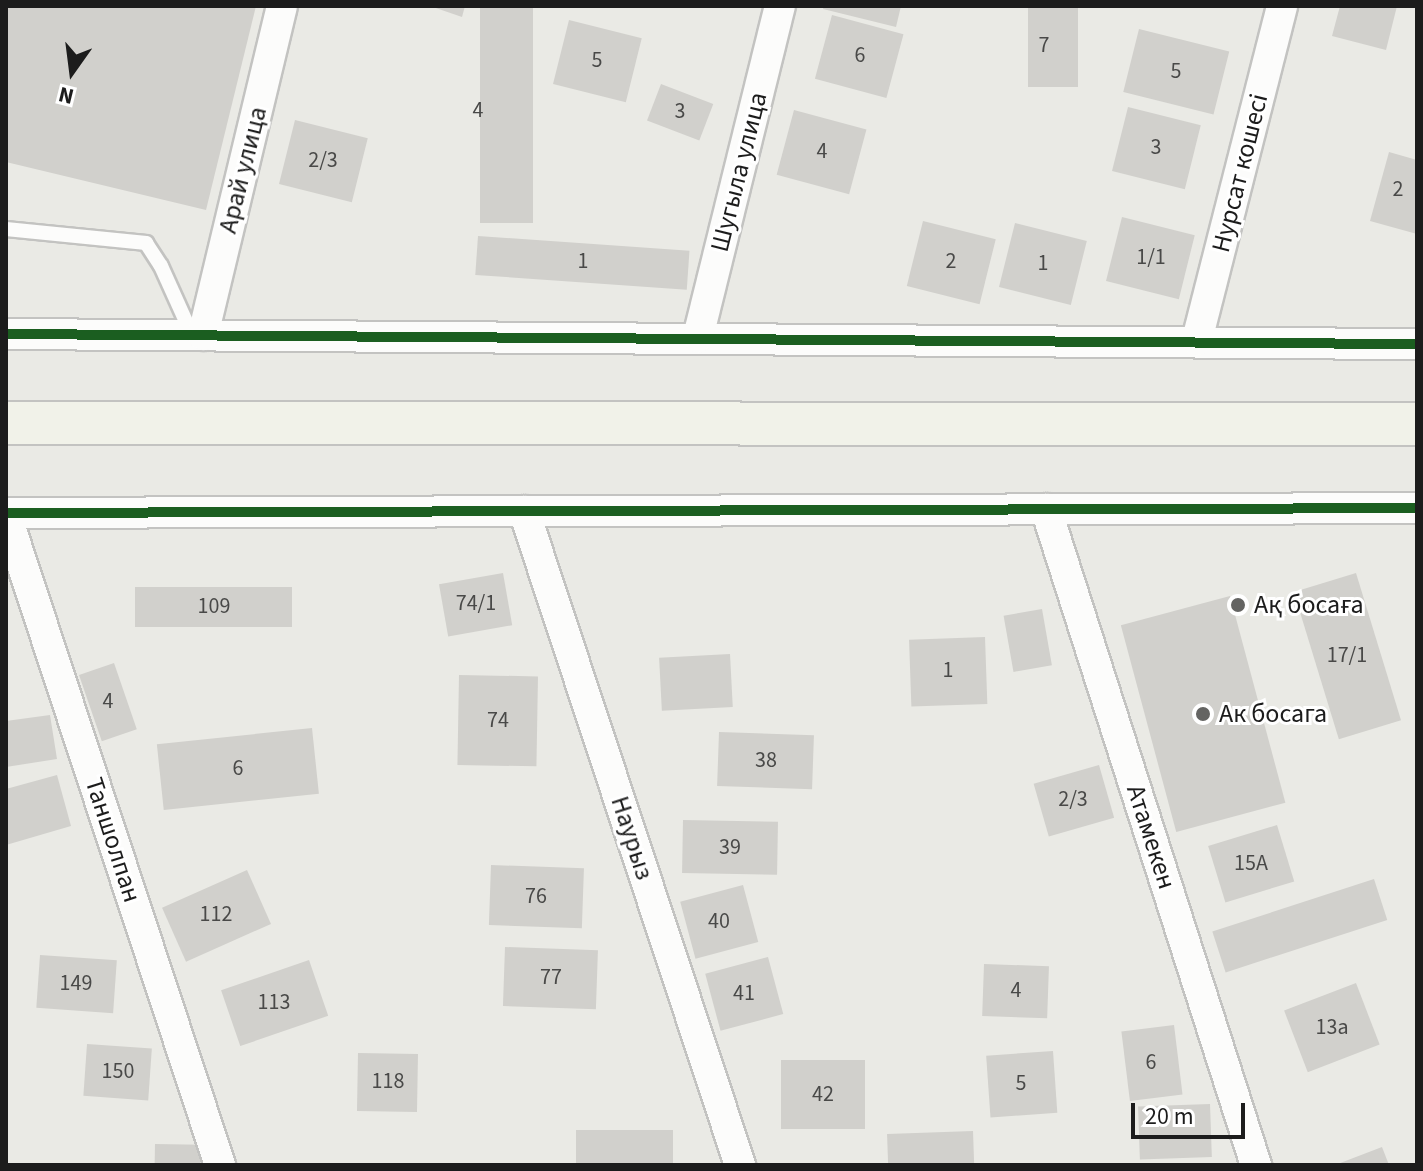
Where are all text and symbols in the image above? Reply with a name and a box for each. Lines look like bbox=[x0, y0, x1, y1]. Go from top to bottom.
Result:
north arrow bbox=[32, 32, 112, 112]
house number: 7 bbox=[1039, 33, 1049, 59]
house number: 6 bbox=[855, 43, 865, 69]
house number: 5 bbox=[592, 48, 602, 74]
house number: 5 bbox=[1171, 59, 1181, 85]
text: N bbox=[55, 78, 77, 113]
street label: Шугыла улица bbox=[704, 89, 774, 255]
street label: Нурсат кошесi bbox=[1205, 91, 1275, 255]
house number: 4 bbox=[473, 98, 483, 124]
house number: 3 bbox=[675, 99, 685, 125]
street label: Арай улица bbox=[212, 103, 274, 237]
house number: 3 bbox=[1151, 135, 1161, 161]
house number: 4 bbox=[817, 139, 827, 165]
house number: 2/3 bbox=[308, 148, 338, 174]
house number: 2 bbox=[1393, 177, 1403, 203]
house number: 1/1 bbox=[1136, 245, 1166, 271]
house number: 1 bbox=[578, 249, 588, 275]
house number: 2 bbox=[946, 249, 956, 275]
house number: 1 bbox=[1038, 251, 1048, 277]
place label: Ақ босаға bbox=[1254, 589, 1364, 621]
house number: 74/1 bbox=[456, 591, 496, 617]
house number: 109 bbox=[198, 594, 230, 620]
marker: Ақ босаға bbox=[1229, 596, 1247, 614]
house number: 17/1 bbox=[1327, 643, 1367, 669]
house number: 1 bbox=[943, 658, 953, 684]
house number: 4 bbox=[103, 689, 113, 715]
place label: Ак босага bbox=[1219, 698, 1327, 730]
marker: Ак босага bbox=[1194, 705, 1212, 723]
house number: 74 bbox=[487, 708, 509, 734]
house number: 38 bbox=[755, 748, 777, 774]
house number: 6 bbox=[233, 756, 243, 782]
street label: Таншолпан bbox=[78, 774, 148, 906]
street label: Атамекен bbox=[1120, 781, 1182, 893]
house number: 2/3 bbox=[1058, 787, 1088, 813]
street label: Наурыз bbox=[604, 792, 660, 884]
house number: 39 bbox=[719, 835, 741, 861]
house number: 15А bbox=[1234, 851, 1268, 877]
house number: 76 bbox=[525, 884, 547, 910]
house number: 112 bbox=[200, 902, 232, 928]
house number: 40 bbox=[708, 909, 730, 935]
house number: 77 bbox=[540, 965, 562, 991]
house number: 149 bbox=[60, 971, 92, 997]
house number: 4 bbox=[1011, 978, 1021, 1004]
house number: 41 bbox=[733, 981, 755, 1007]
house number: 113 bbox=[258, 990, 290, 1016]
house number: 13а bbox=[1316, 1015, 1348, 1041]
house number: 6 bbox=[1146, 1050, 1156, 1076]
house number: 150 bbox=[102, 1059, 134, 1085]
house number: 118 bbox=[372, 1069, 404, 1095]
house number: 5 bbox=[1016, 1071, 1026, 1097]
house number: 42 bbox=[812, 1082, 834, 1108]
scale bar bbox=[1135, 1087, 1249, 1137]
text: 20 m bbox=[1145, 1099, 1194, 1134]

